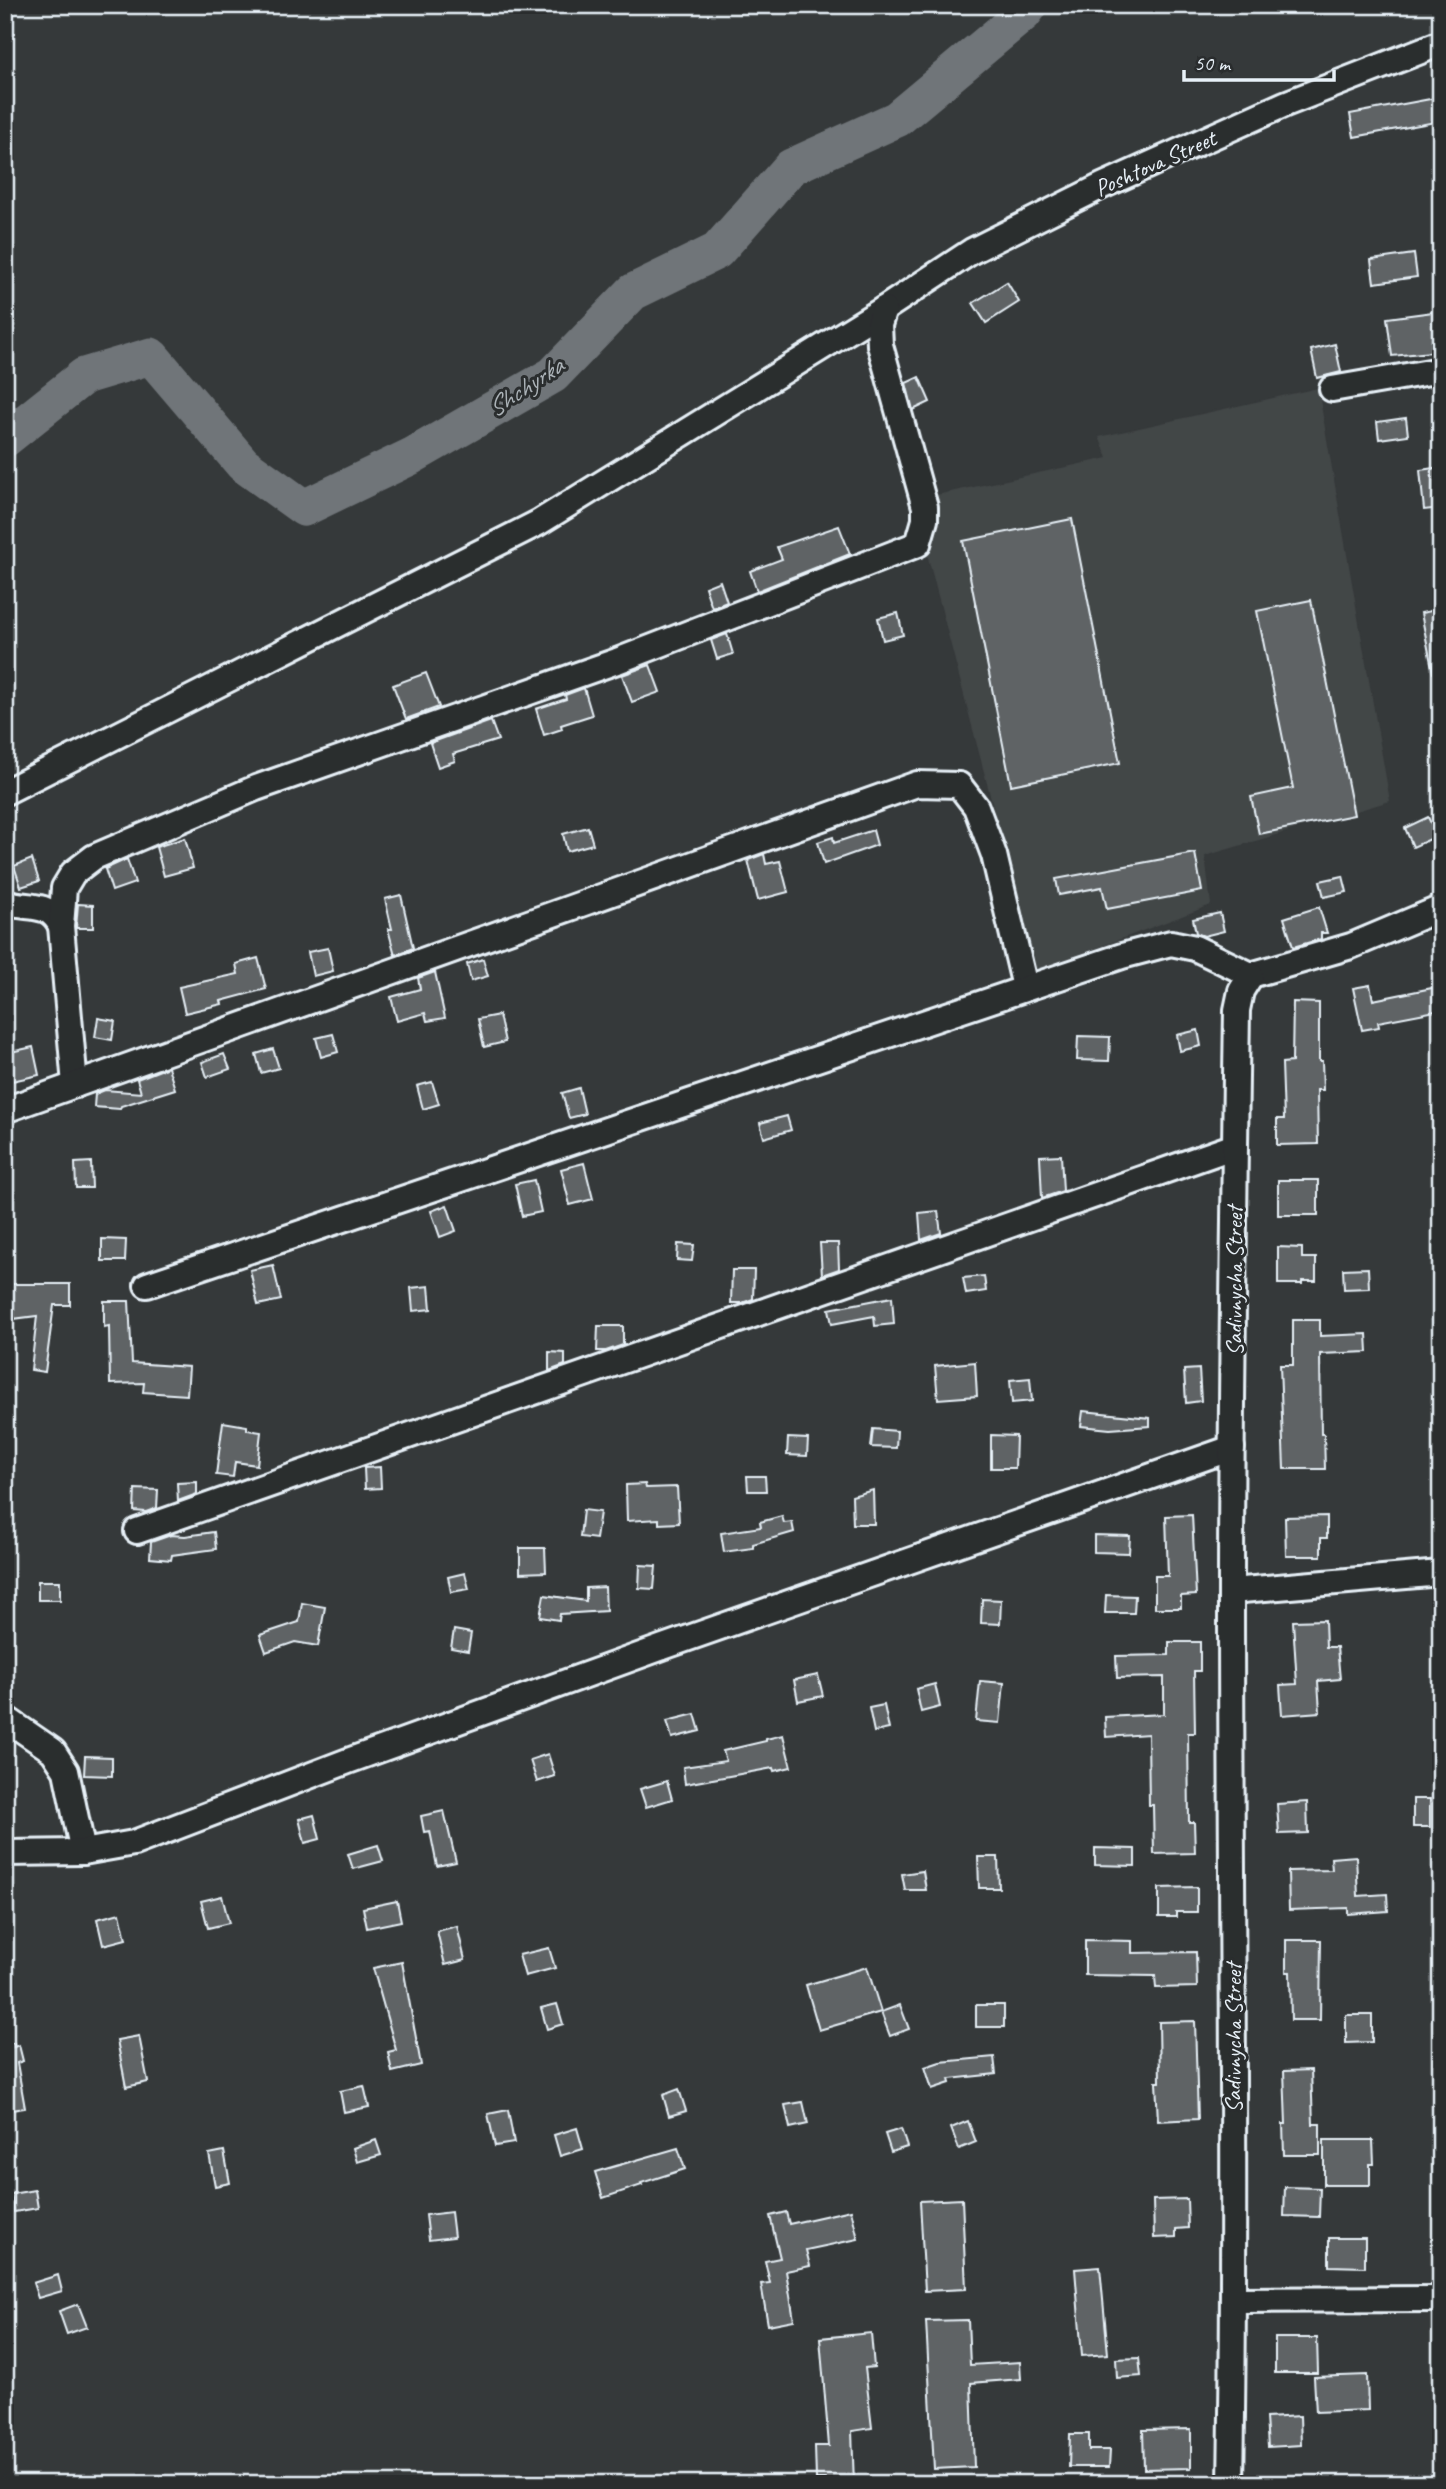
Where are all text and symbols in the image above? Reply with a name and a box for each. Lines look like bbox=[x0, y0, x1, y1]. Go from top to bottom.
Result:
scale bar bbox=[1184, 38, 1334, 82]
text: 50 m bbox=[1194, 50, 1232, 76]
street label: Poshtova Street bbox=[1090, 122, 1222, 203]
water label: Shchyrka bbox=[480, 348, 572, 425]
street label: Sadivnycha Street bbox=[1219, 1203, 1249, 1356]
street label: Sadivnycha Street bbox=[1218, 1960, 1248, 2113]

